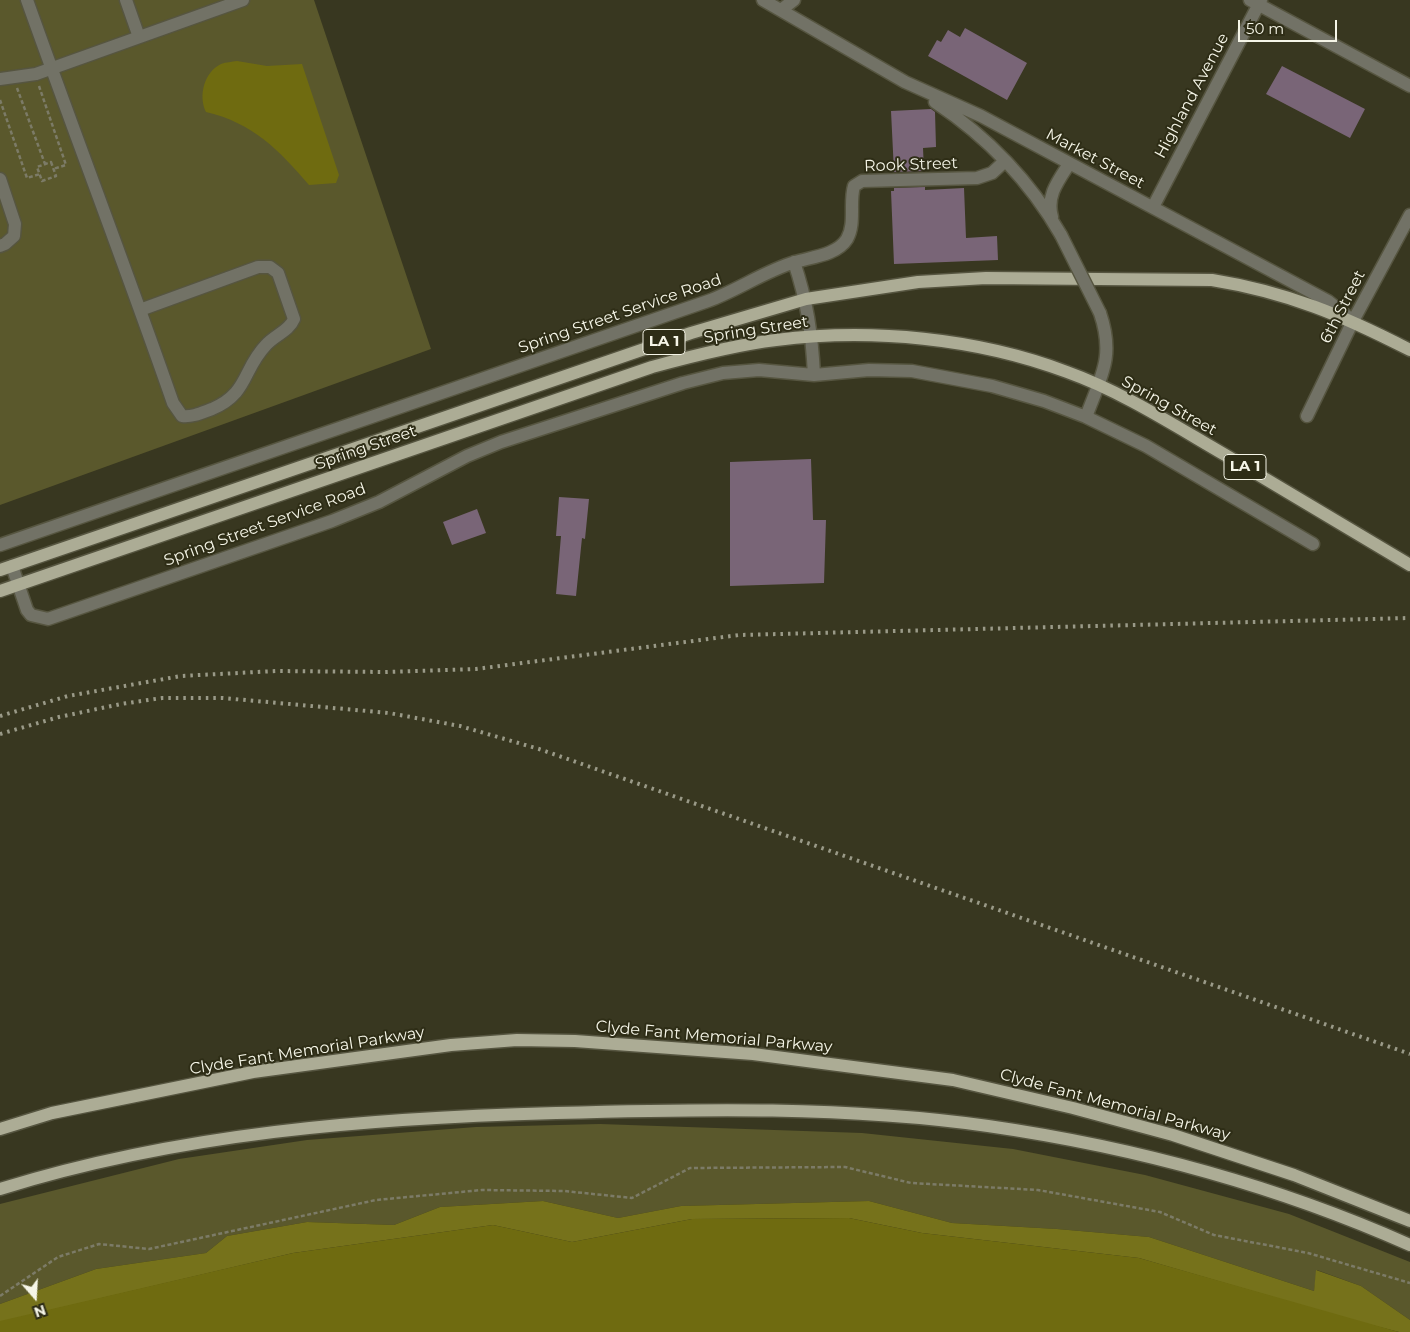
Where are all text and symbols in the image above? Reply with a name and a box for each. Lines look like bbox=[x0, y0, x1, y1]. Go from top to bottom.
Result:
scale bar bbox=[1240, 10, 1339, 42]
text: 50 m bbox=[1246, 19, 1284, 38]
street label: Highland Avenue bbox=[1151, 30, 1233, 162]
street label: Market Street bbox=[1042, 125, 1148, 193]
street label: Rook Street bbox=[864, 154, 958, 176]
street label: 6th Street bbox=[1316, 267, 1370, 347]
street label: Spring Street Service Road bbox=[516, 270, 724, 358]
street label: Spring Street bbox=[702, 312, 810, 348]
road number: LA 1 bbox=[643, 330, 685, 354]
street label: Spring Street bbox=[1118, 372, 1220, 440]
street label: Spring Street bbox=[313, 422, 419, 474]
road number: LA 1 bbox=[1224, 454, 1266, 480]
street label: Spring Street Service Road bbox=[161, 479, 369, 571]
street label: Clyde Fant Memorial Parkway bbox=[595, 1017, 833, 1057]
street label: Clyde Fant Memorial Parkway bbox=[188, 1023, 426, 1079]
street label: Clyde Fant Memorial Parkway bbox=[998, 1065, 1232, 1145]
north arrow bbox=[10, 1272, 60, 1322]
text: N bbox=[32, 1301, 48, 1322]

